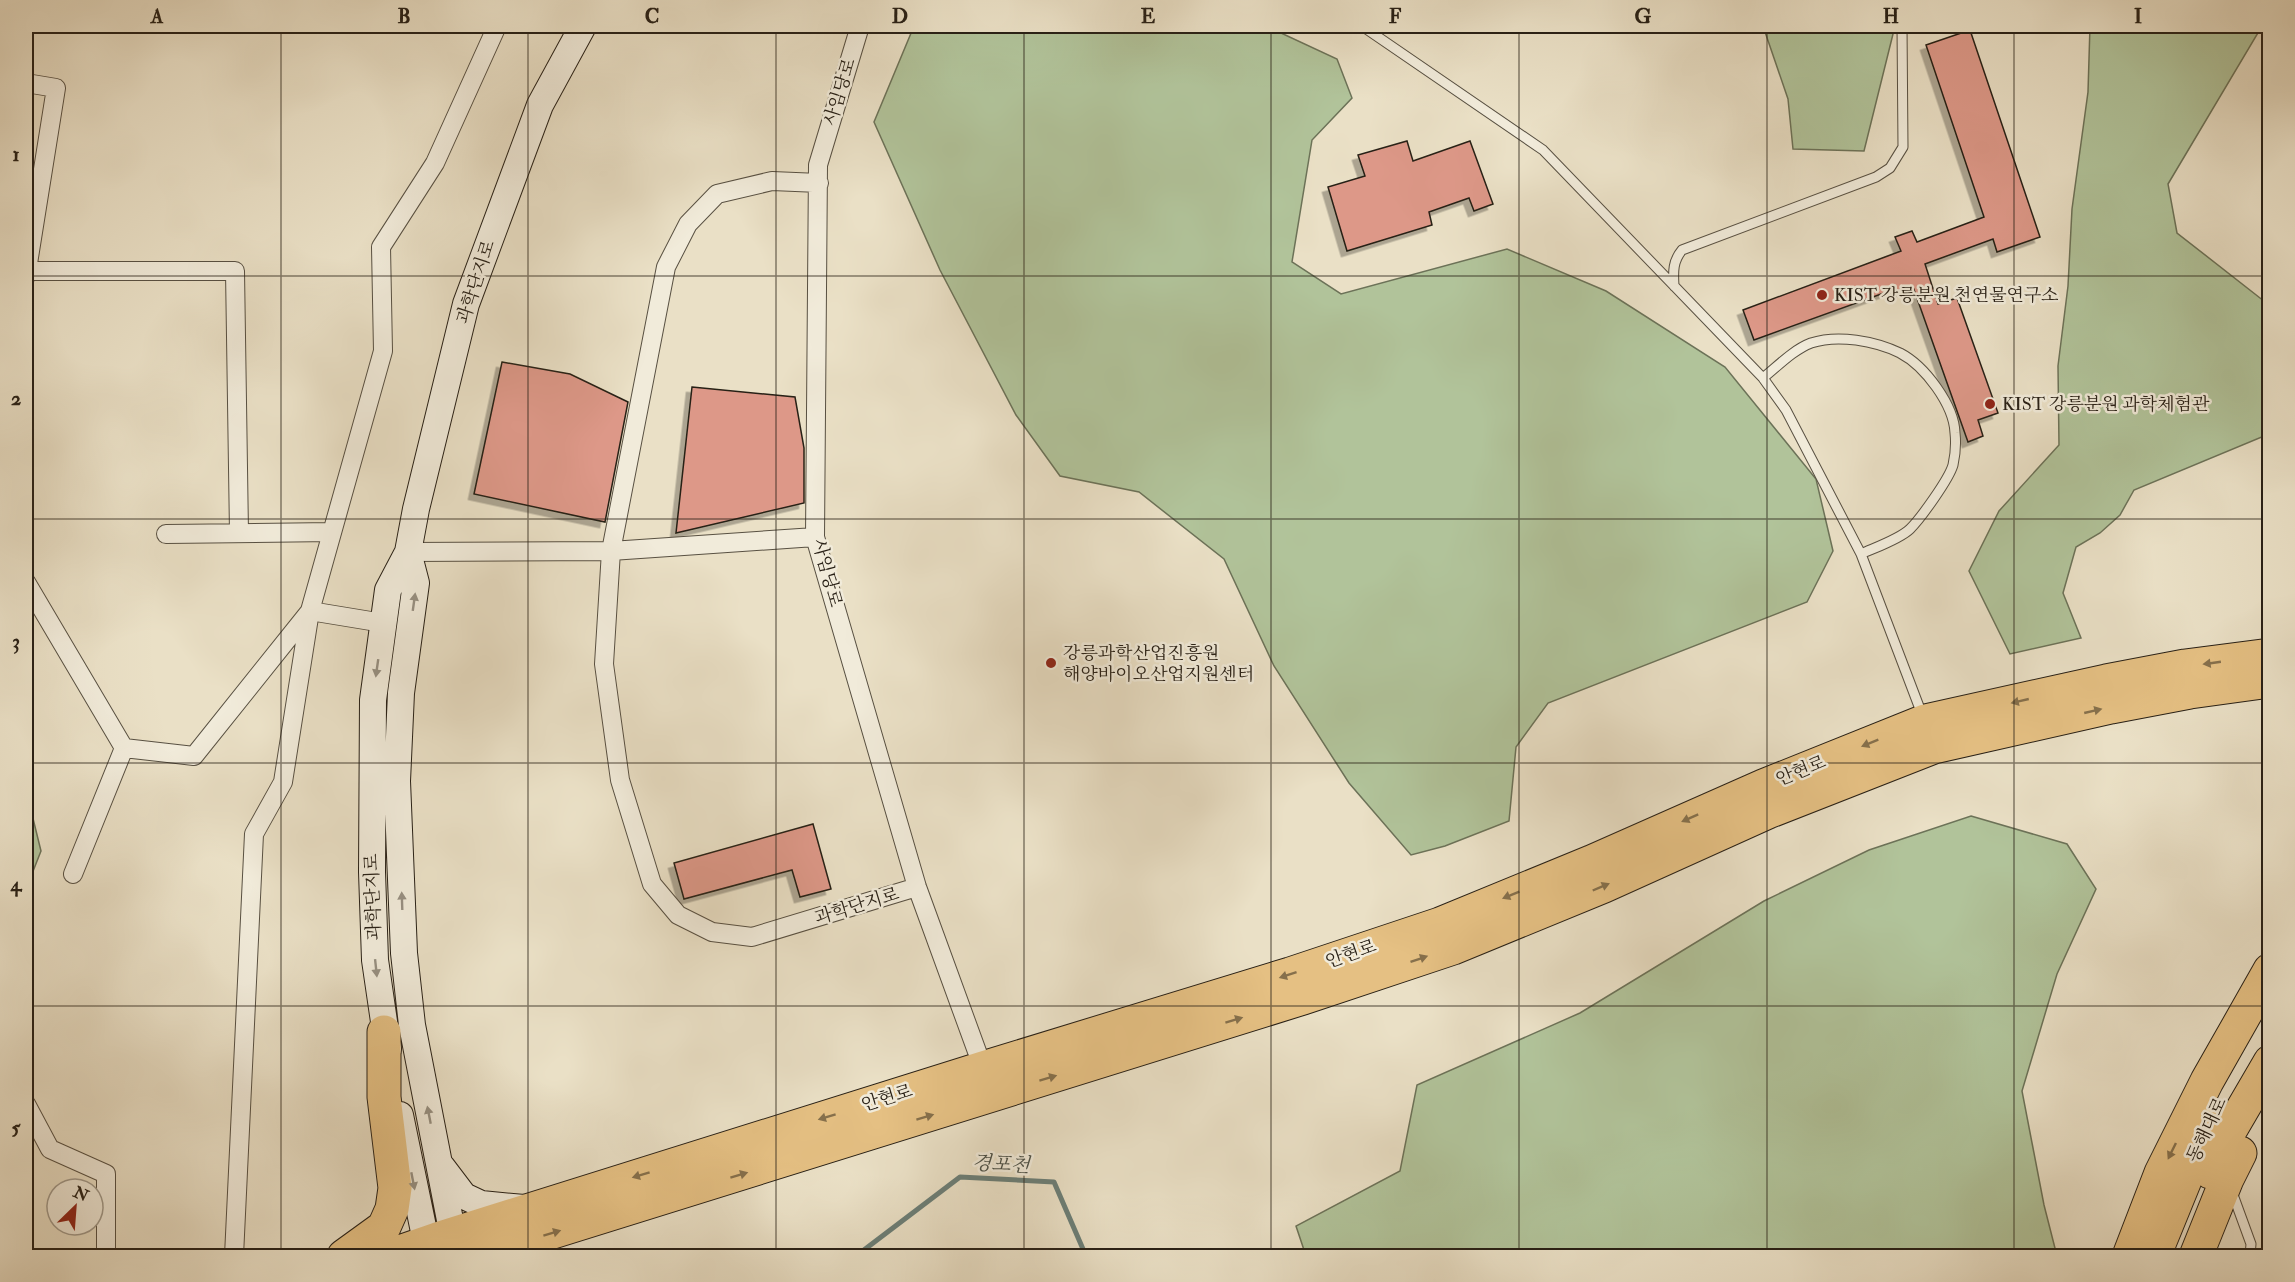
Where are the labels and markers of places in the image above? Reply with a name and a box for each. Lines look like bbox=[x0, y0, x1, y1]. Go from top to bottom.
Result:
place label: KIST 강릉분원 천연물연구소 bbox=[1834, 284, 2059, 307]
marker: KIST 강릉분원 천연물연구소 bbox=[1815, 288, 1829, 302]
place label: KIST 강릉분원 과학체험관 bbox=[2002, 393, 2210, 416]
marker: KIST 강릉분원 과학체험관 bbox=[1983, 397, 1997, 411]
place label: 강릉과학산업진흥원 해양바이오산업지원센터 bbox=[1063, 642, 1254, 686]
marker: 강릉과학산업진흥원 해양바이오산업지원센터 bbox=[1044, 656, 1058, 670]

